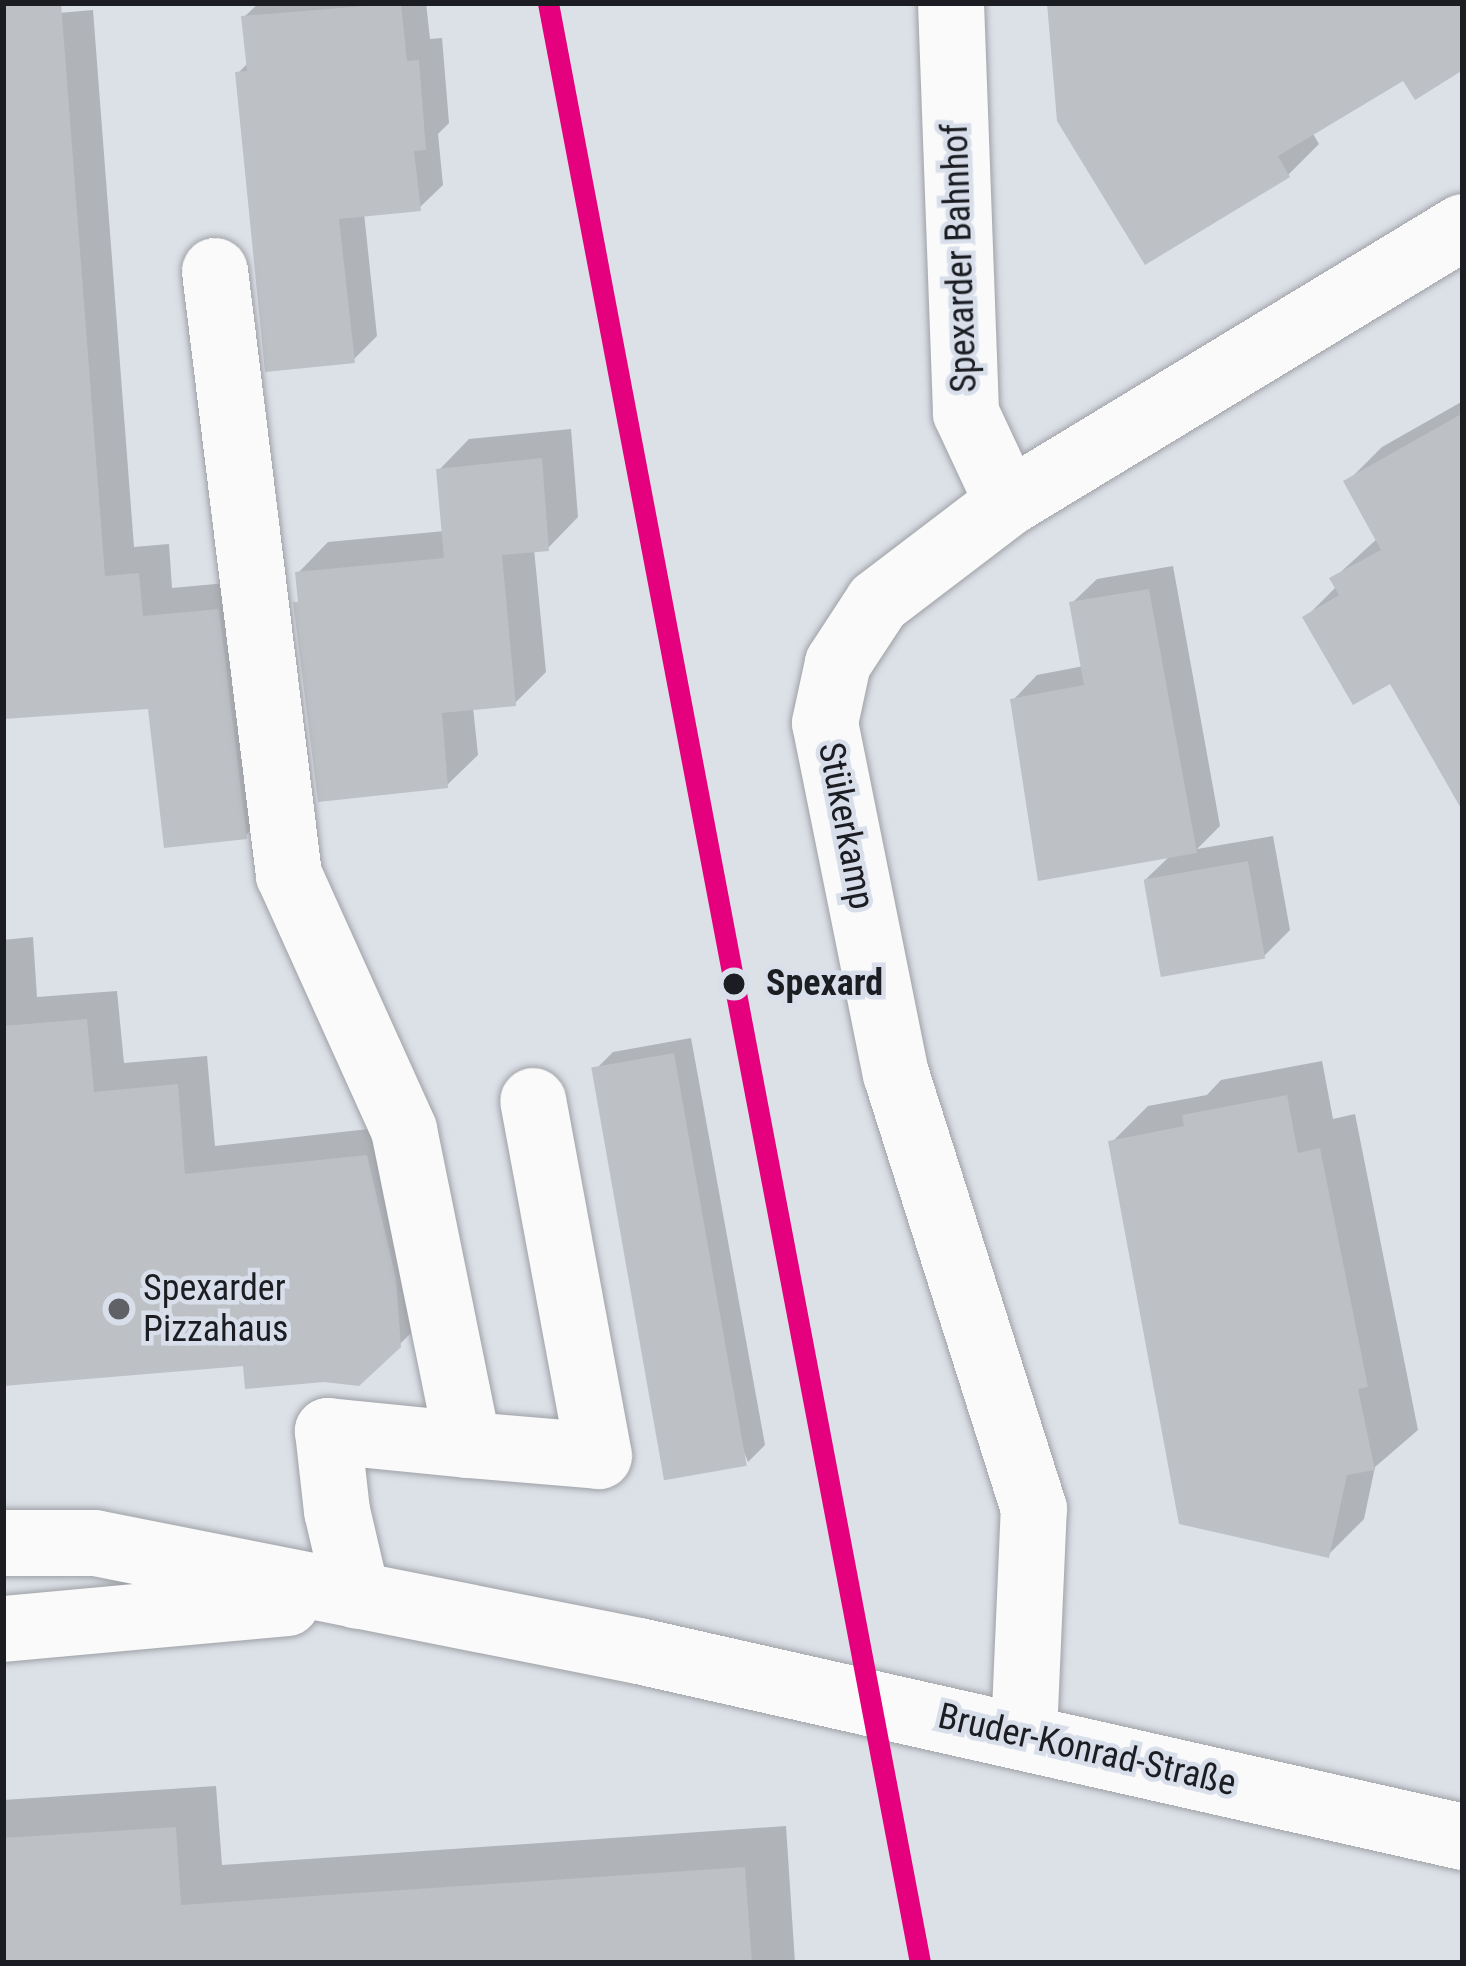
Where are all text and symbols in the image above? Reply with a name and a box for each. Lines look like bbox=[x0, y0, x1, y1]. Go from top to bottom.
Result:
street label: Spexarder Bahnhof bbox=[934, 123, 986, 393]
street label: Stükerkamp bbox=[809, 739, 883, 913]
place label: Spexard bbox=[766, 962, 883, 1006]
marker: Spexard bbox=[713, 963, 755, 1005]
place label: Spexarder Pizzahaus bbox=[143, 1266, 289, 1351]
marker: Spexarder Pizzahaus bbox=[106, 1296, 132, 1322]
street label: Bruder-Konrad-Straße bbox=[934, 1695, 1240, 1805]

